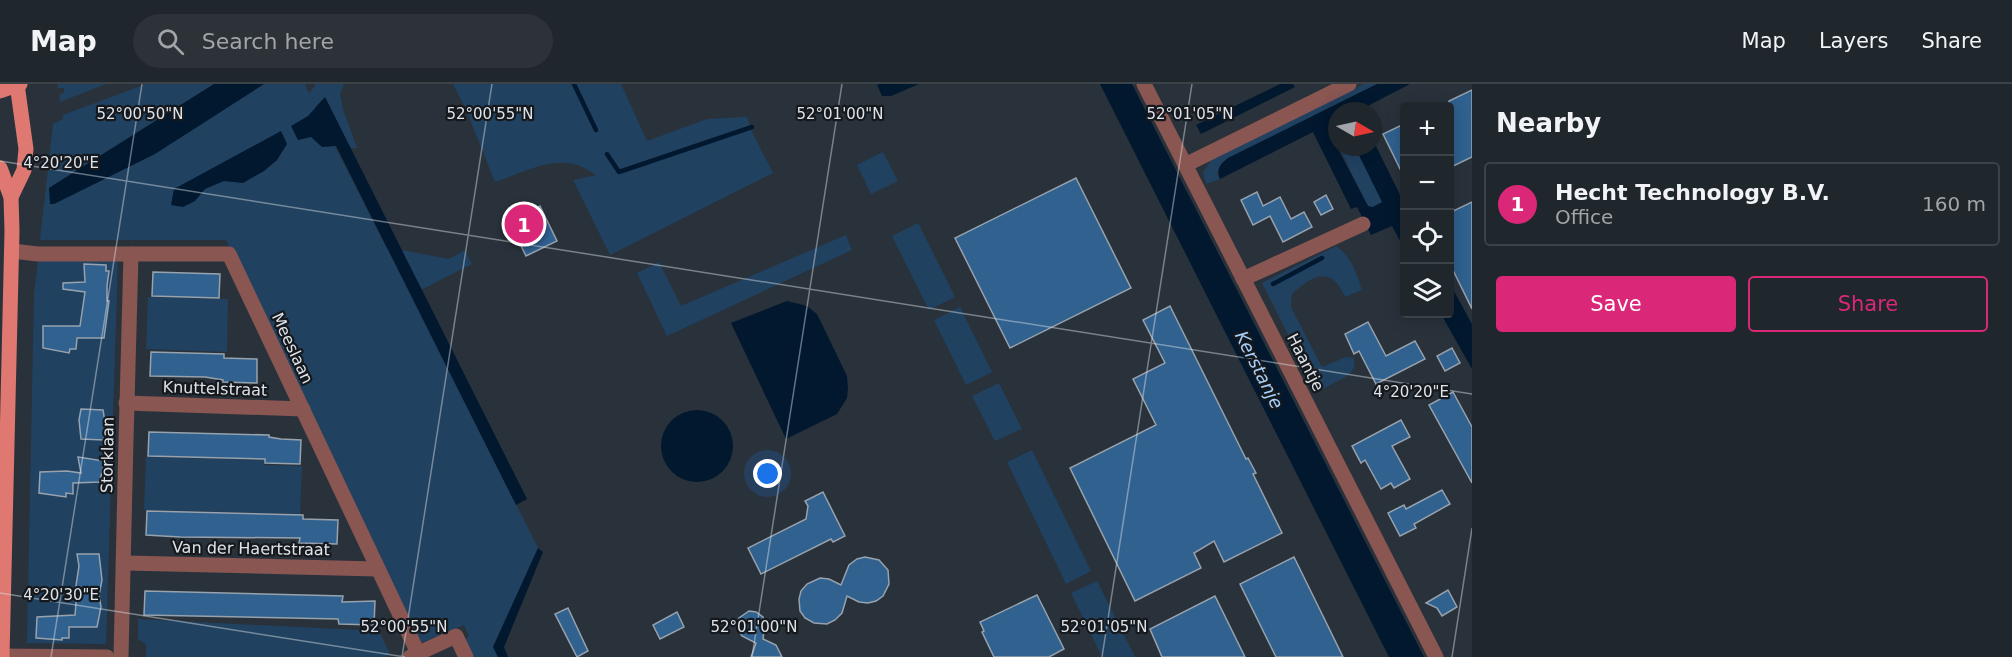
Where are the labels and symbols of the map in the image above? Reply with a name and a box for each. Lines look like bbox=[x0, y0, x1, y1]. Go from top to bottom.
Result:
north arrow bbox=[1328, 102, 1382, 156]
text: 52°00'50"N bbox=[96, 105, 184, 123]
text: 52°00'55"N bbox=[446, 105, 534, 123]
text: 52°01'00"N bbox=[796, 105, 884, 123]
text: 52°01'05"N bbox=[1146, 105, 1234, 123]
text: 4°20'20"E bbox=[23, 154, 99, 172]
pin: 1 bbox=[504, 202, 544, 246]
street label: Meeslaan bbox=[268, 310, 317, 387]
water label: Kerstanje bbox=[1231, 327, 1288, 412]
street label: Haantje bbox=[1283, 330, 1328, 394]
street label: Knuttelstraat bbox=[162, 377, 268, 400]
text: 4°20'20"E bbox=[1373, 383, 1449, 401]
street label: Storklaan bbox=[97, 417, 118, 493]
your location bbox=[753, 459, 782, 488]
street label: Van der Haertstraat bbox=[172, 538, 330, 559]
text: 4°20'30"E bbox=[23, 586, 99, 604]
text: 52°00'55"N bbox=[360, 618, 448, 636]
text: 52°01'00"N bbox=[710, 618, 798, 636]
text: 52°01'05"N bbox=[1060, 618, 1148, 636]

